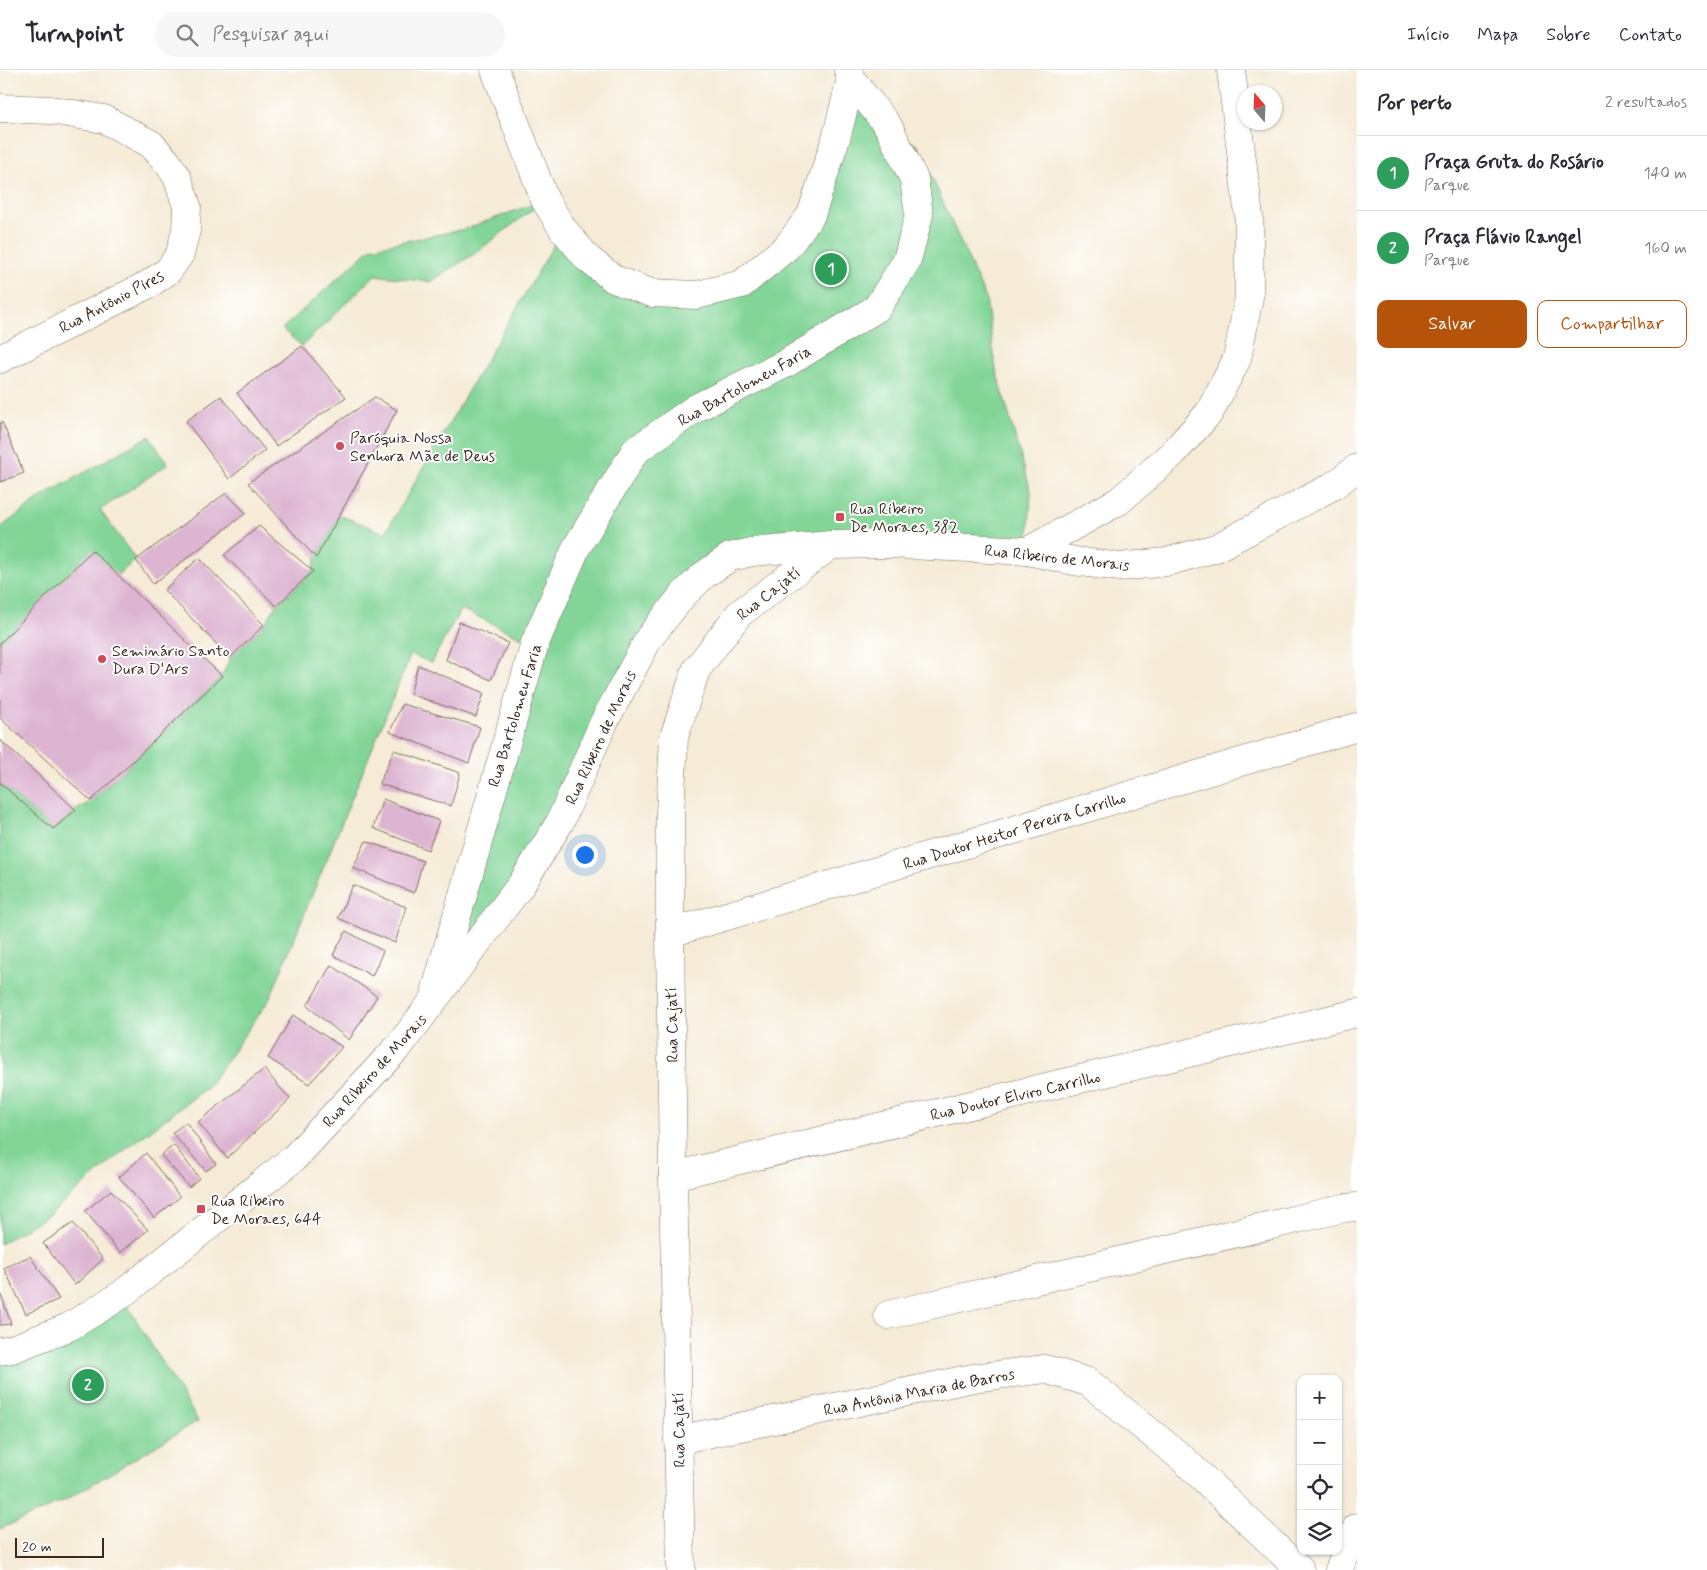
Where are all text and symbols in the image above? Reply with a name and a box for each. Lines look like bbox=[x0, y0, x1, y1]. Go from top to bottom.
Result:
search box bbox=[155, 12, 505, 57]
text: Turnpoint bbox=[25, 19, 125, 50]
icon: search bbox=[173, 21, 201, 49]
text: Pesquisar aqui bbox=[213, 22, 329, 47]
text: Início bbox=[1407, 23, 1449, 47]
text: Mapa bbox=[1477, 23, 1518, 47]
text: Sobre bbox=[1546, 23, 1591, 47]
text: Contato bbox=[1619, 23, 1682, 47]
north arrow bbox=[1237, 85, 1282, 130]
text: Por perto bbox=[1377, 89, 1452, 117]
text: 2 resultados bbox=[1605, 92, 1687, 113]
text: Praça Gruta do Rosário bbox=[1424, 150, 1604, 175]
text: 1 bbox=[1389, 163, 1397, 184]
text: 140 m bbox=[1643, 163, 1687, 184]
text: Parque bbox=[1424, 175, 1470, 196]
text: Praça Flávio Rangel bbox=[1424, 225, 1582, 250]
text: 2 bbox=[1389, 238, 1397, 259]
text: 160 m bbox=[1644, 238, 1687, 259]
pin: 1 bbox=[815, 250, 847, 288]
text: Parque bbox=[1424, 250, 1470, 271]
street label: Rua Antônio Pires bbox=[56, 266, 168, 339]
button: Salvar bbox=[1377, 300, 1527, 348]
button: Compartilhar bbox=[1537, 300, 1687, 348]
street label: Rua Bartolomeu Faria bbox=[674, 341, 815, 432]
place label: Paróquia Nossa Senhora Mãe de Deus bbox=[350, 428, 495, 467]
marker: Paróquia Nossa Senhora Mãe de Deus bbox=[334, 440, 346, 452]
place label: Rua Ribeiro De Moraes, 382 bbox=[850, 499, 959, 538]
marker: Rua Ribeiro De Moraes, 382 bbox=[834, 511, 846, 523]
street label: Rua Ribeiro de Morais bbox=[983, 540, 1131, 577]
street label: Rua Cajatí bbox=[733, 563, 805, 626]
place label: Seminário Santo Dura D'Ars bbox=[112, 641, 230, 680]
street label: Rua Bartolomeu Faria bbox=[484, 641, 547, 790]
marker: Seminário Santo Dura D'Ars bbox=[96, 653, 108, 665]
street label: Rua Ribeiro de Morais bbox=[561, 667, 642, 808]
street label: Rua Doutor Heitor Pereira Carrilho bbox=[901, 788, 1128, 875]
your location bbox=[572, 842, 598, 868]
street label: Rua Cajatí bbox=[661, 987, 684, 1063]
street label: Rua Ribeiro de Morais bbox=[318, 1010, 432, 1132]
street label: Rua Doutor Elviro Carrilho bbox=[928, 1067, 1102, 1126]
place label: Rua Ribeiro De Moraes, 644 bbox=[211, 1191, 321, 1230]
marker: Rua Ribeiro De Moraes, 644 bbox=[195, 1203, 207, 1215]
street label: Rua Antônia Maria de Barros bbox=[822, 1364, 1017, 1421]
pin: 2 bbox=[72, 1366, 104, 1404]
map controls bbox=[1297, 1375, 1342, 1555]
button: + bbox=[1297, 1375, 1342, 1420]
street label: Rua Cajatí bbox=[668, 1392, 691, 1468]
button: − bbox=[1297, 1420, 1342, 1465]
button: locate bbox=[1297, 1465, 1342, 1510]
button: layers bbox=[1297, 1510, 1342, 1555]
scale bar bbox=[15, 1535, 104, 1558]
text: 20 m bbox=[22, 1538, 52, 1556]

